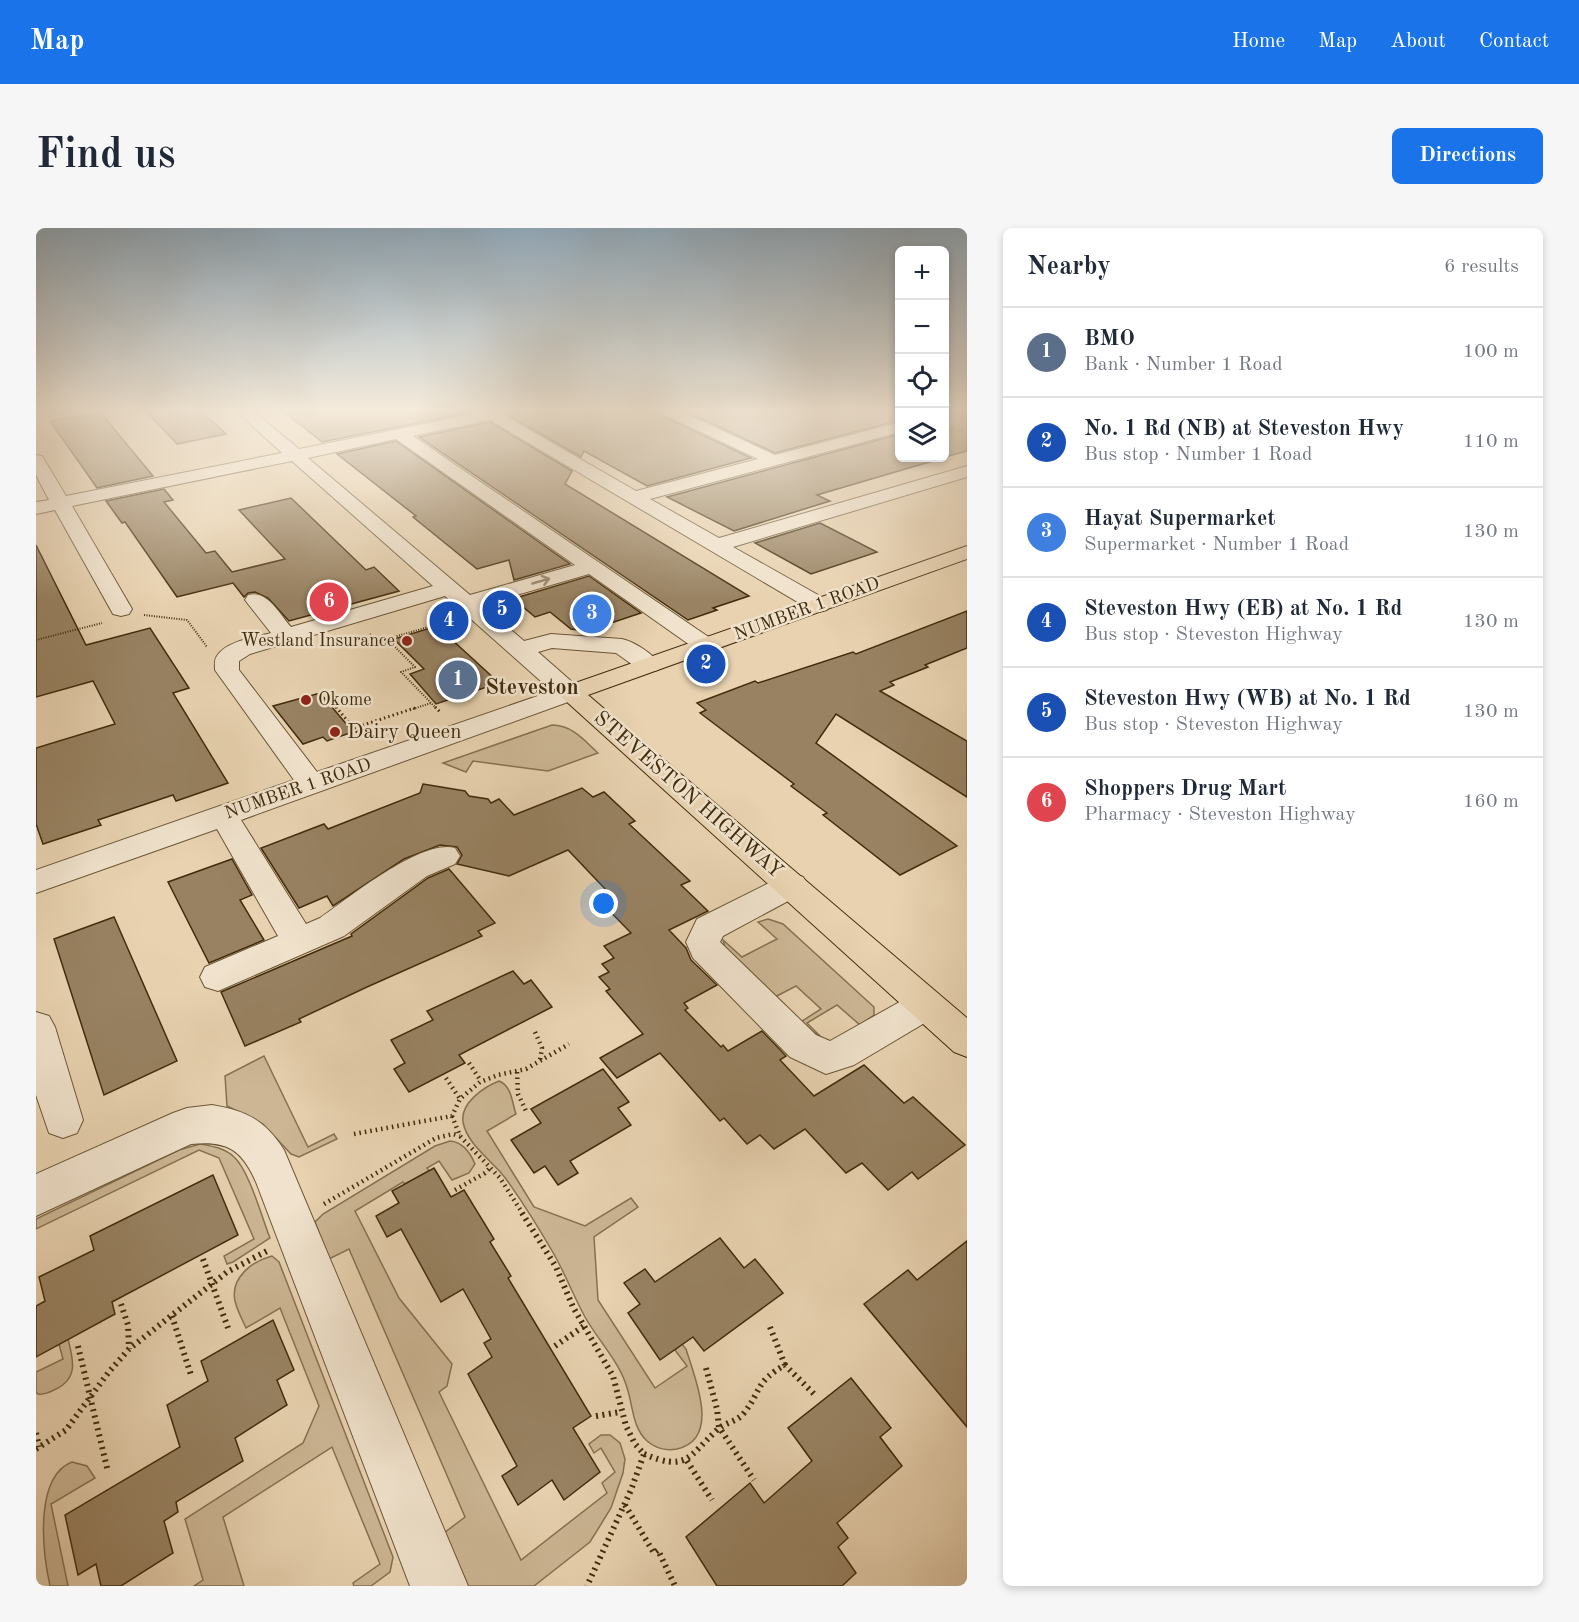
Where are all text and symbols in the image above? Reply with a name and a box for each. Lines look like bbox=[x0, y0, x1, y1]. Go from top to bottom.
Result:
text: Map bbox=[30, 28, 84, 56]
text: Home bbox=[1232, 31, 1285, 52]
text: Map bbox=[1318, 31, 1357, 52]
text: About bbox=[1390, 31, 1446, 52]
text: Contact bbox=[1479, 31, 1549, 52]
button: Directions bbox=[1392, 128, 1543, 184]
text: Find us bbox=[36, 135, 175, 177]
map controls bbox=[895, 246, 949, 462]
button: + bbox=[895, 246, 949, 300]
text: Nearby bbox=[1027, 254, 1111, 280]
text: 6 results bbox=[1444, 257, 1519, 277]
button: − bbox=[895, 300, 949, 354]
text: BMO bbox=[1084, 328, 1135, 350]
text: 1 bbox=[1041, 342, 1052, 362]
text: 100 m bbox=[1463, 342, 1519, 362]
button: locate bbox=[895, 354, 949, 408]
text: Bank · Number 1 Road bbox=[1084, 355, 1283, 375]
button: layers bbox=[895, 408, 949, 462]
text: No. 1 Rd (NB) at Steveston Hwy bbox=[1084, 418, 1404, 440]
text: 2 bbox=[1041, 432, 1052, 452]
text: 110 m bbox=[1463, 432, 1519, 452]
text: Bus stop · Number 1 Road bbox=[1084, 445, 1312, 465]
text: Hayat Supermarket bbox=[1084, 508, 1275, 530]
text: 3 bbox=[1041, 522, 1052, 542]
text: 130 m bbox=[1463, 522, 1519, 542]
text: Supermarket · Number 1 Road bbox=[1084, 535, 1349, 555]
street label: NUMBER 1 ROAD bbox=[732, 574, 882, 644]
one-way arrow bbox=[531, 575, 550, 586]
pin: 6 bbox=[310, 580, 348, 625]
pin: 5 bbox=[482, 588, 522, 632]
pin: 3 bbox=[572, 592, 612, 636]
pin: 4 bbox=[430, 598, 468, 644]
text: Steveston Hwy (EB) at No. 1 Rd bbox=[1084, 598, 1402, 620]
text: 4 bbox=[1041, 612, 1052, 632]
text: 130 m bbox=[1463, 612, 1519, 632]
text: Bus stop · Steveston Highway bbox=[1084, 625, 1343, 645]
place label: Westland Insurance bbox=[241, 632, 395, 650]
marker: Westland Insurance bbox=[400, 634, 414, 648]
pin: 2 bbox=[686, 642, 726, 686]
pin: 1 bbox=[438, 658, 478, 702]
district label: Steveston bbox=[485, 677, 579, 699]
text: Steveston Hwy (WB) at No. 1 Rd bbox=[1084, 688, 1411, 710]
place label: Okome bbox=[318, 691, 371, 709]
marker: Okome bbox=[299, 693, 313, 707]
text: 5 bbox=[1041, 702, 1052, 722]
text: 130 m bbox=[1463, 702, 1519, 722]
street label: STEVESTON HIGHWAY bbox=[590, 707, 786, 883]
text: Bus stop · Steveston Highway bbox=[1084, 715, 1343, 735]
place label: Dairy Queen bbox=[347, 722, 462, 743]
marker: Dairy Queen bbox=[328, 725, 342, 739]
street label: NUMBER 1 ROAD bbox=[223, 756, 373, 822]
text: Shoppers Drug Mart bbox=[1084, 778, 1286, 800]
text: 6 bbox=[1041, 792, 1052, 812]
text: 160 m bbox=[1463, 792, 1519, 812]
text: Pharmacy · Steveston Highway bbox=[1084, 805, 1356, 825]
your location bbox=[589, 889, 618, 918]

